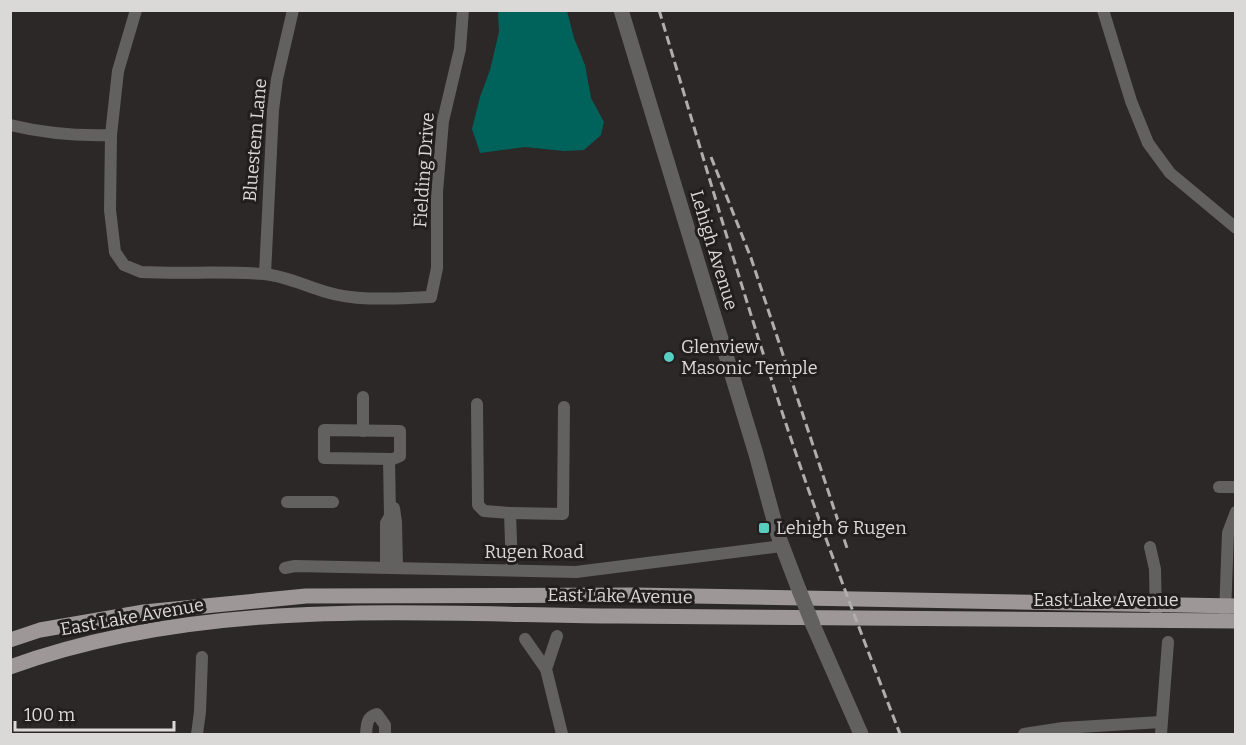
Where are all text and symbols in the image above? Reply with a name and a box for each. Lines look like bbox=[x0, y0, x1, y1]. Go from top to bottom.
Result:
street label: Bluestem Lane bbox=[239, 77, 271, 203]
street label: Fielding Drive bbox=[409, 112, 439, 228]
street label: Lehigh Avenue bbox=[685, 187, 743, 313]
place label: Glenview Masonic Temple bbox=[681, 336, 818, 379]
marker: Glenview Masonic Temple bbox=[662, 350, 676, 364]
place label: Lehigh & Rugen bbox=[776, 517, 907, 539]
marker: Lehigh & Rugen bbox=[757, 521, 771, 535]
street label: Rugen Road bbox=[484, 541, 584, 563]
street label: East Lake Avenue bbox=[547, 584, 693, 608]
street label: East Lake Avenue bbox=[1033, 589, 1179, 611]
street label: East Lake Avenue bbox=[59, 594, 205, 640]
scale bar bbox=[15, 694, 174, 732]
text: 100 m bbox=[24, 704, 75, 726]

